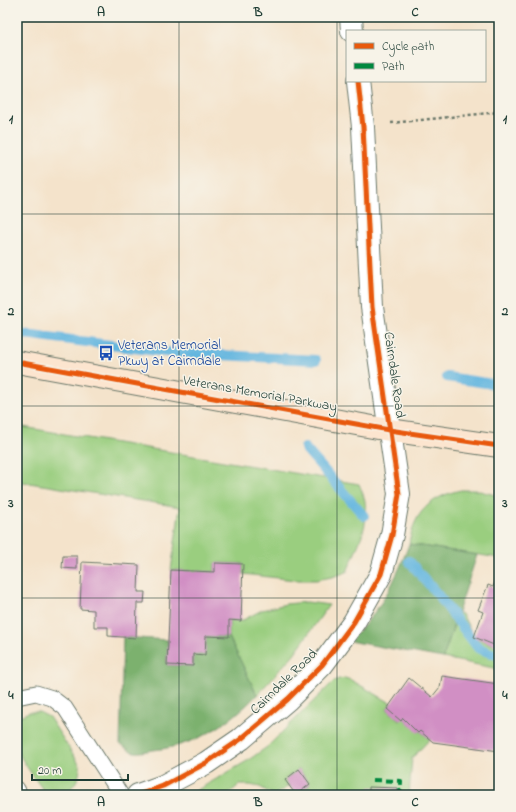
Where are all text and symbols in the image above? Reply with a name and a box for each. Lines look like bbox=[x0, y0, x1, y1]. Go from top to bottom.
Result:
text: A bbox=[97, 3, 105, 22]
text: B bbox=[253, 3, 263, 22]
text: C bbox=[411, 3, 419, 22]
legend bbox=[346, 30, 486, 82]
text: Cycle path bbox=[382, 38, 434, 57]
text: Path bbox=[382, 58, 405, 76]
text: 1 bbox=[9, 110, 14, 129]
text: 1 bbox=[503, 110, 508, 129]
text: 2 bbox=[7, 302, 15, 321]
text: 2 bbox=[501, 302, 509, 321]
street label: Cairndale Road bbox=[378, 330, 410, 420]
place label: Veterans Memorial Pkwy at Cairndale bbox=[117, 335, 221, 373]
bus stop icon: Veterans Memorial Pkwy at Cairndale bbox=[97, 344, 115, 362]
street label: Veterans Memorial Parkway bbox=[180, 370, 339, 419]
text: 3 bbox=[7, 494, 14, 513]
text: 3 bbox=[501, 494, 508, 513]
street label: Cairndale Road bbox=[245, 644, 323, 720]
text: 4 bbox=[7, 686, 14, 705]
text: 4 bbox=[501, 686, 508, 705]
scale bar bbox=[32, 756, 128, 782]
text: 20 m bbox=[38, 762, 61, 780]
text: A bbox=[97, 793, 105, 812]
text: B bbox=[253, 793, 263, 812]
text: C bbox=[411, 793, 419, 812]

